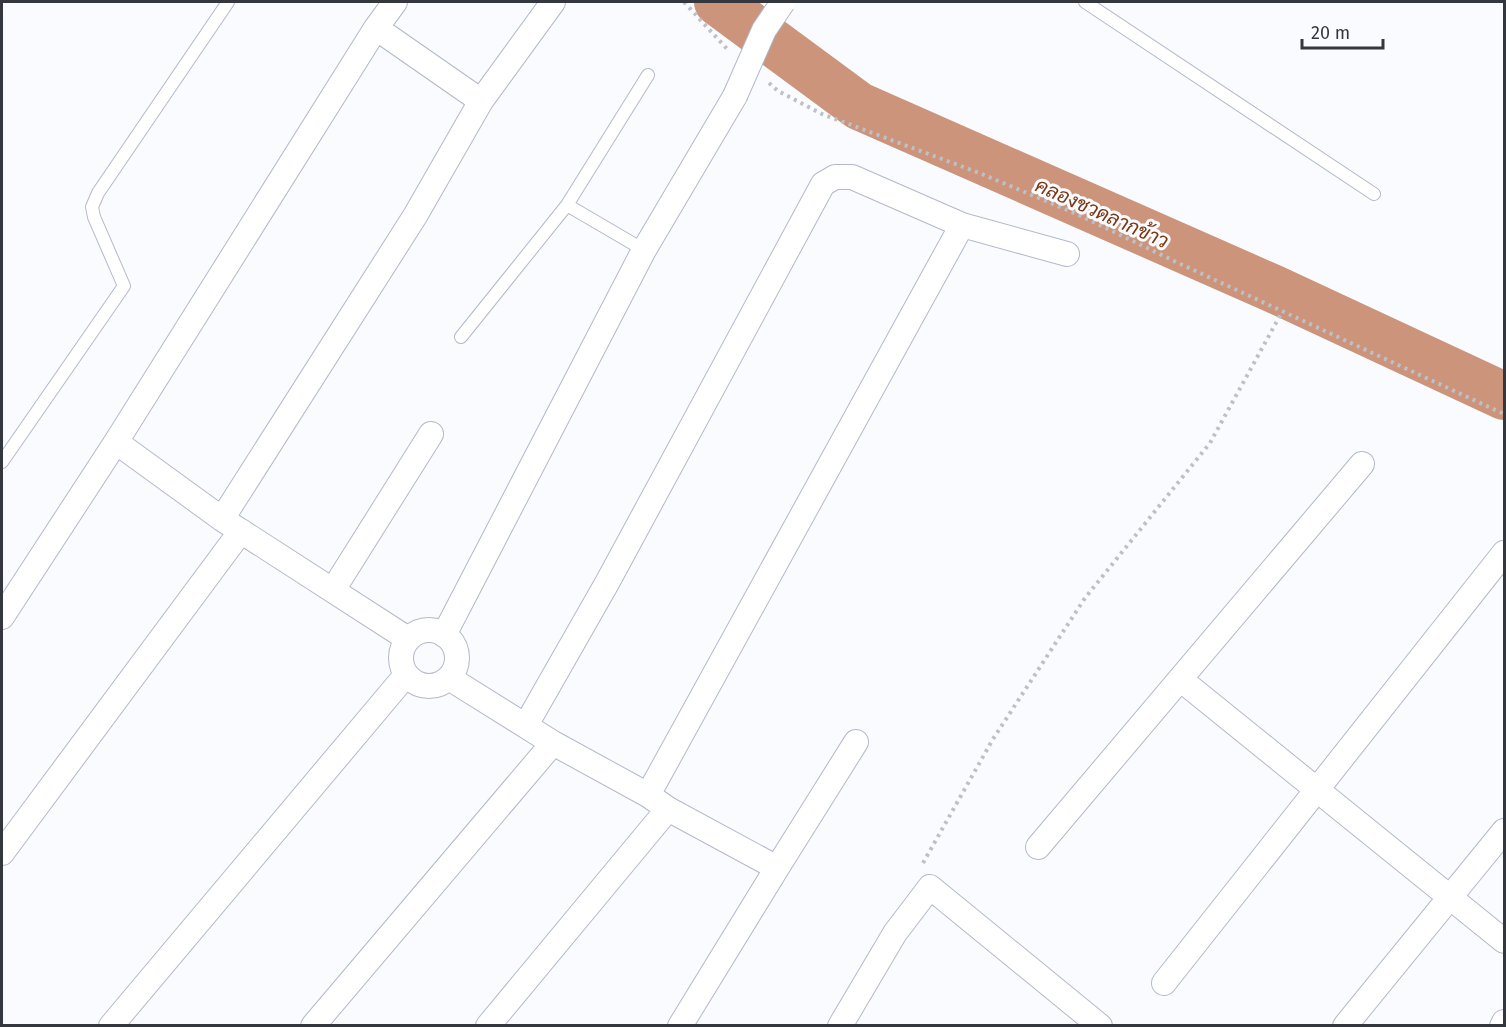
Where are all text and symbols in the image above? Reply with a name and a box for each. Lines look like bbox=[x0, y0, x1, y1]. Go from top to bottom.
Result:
scale bar bbox=[1302, 12, 1383, 50]
text: 20 m bbox=[1311, 22, 1350, 44]
water label: คลองชวดลากข้าว bbox=[1032, 172, 1173, 253]

